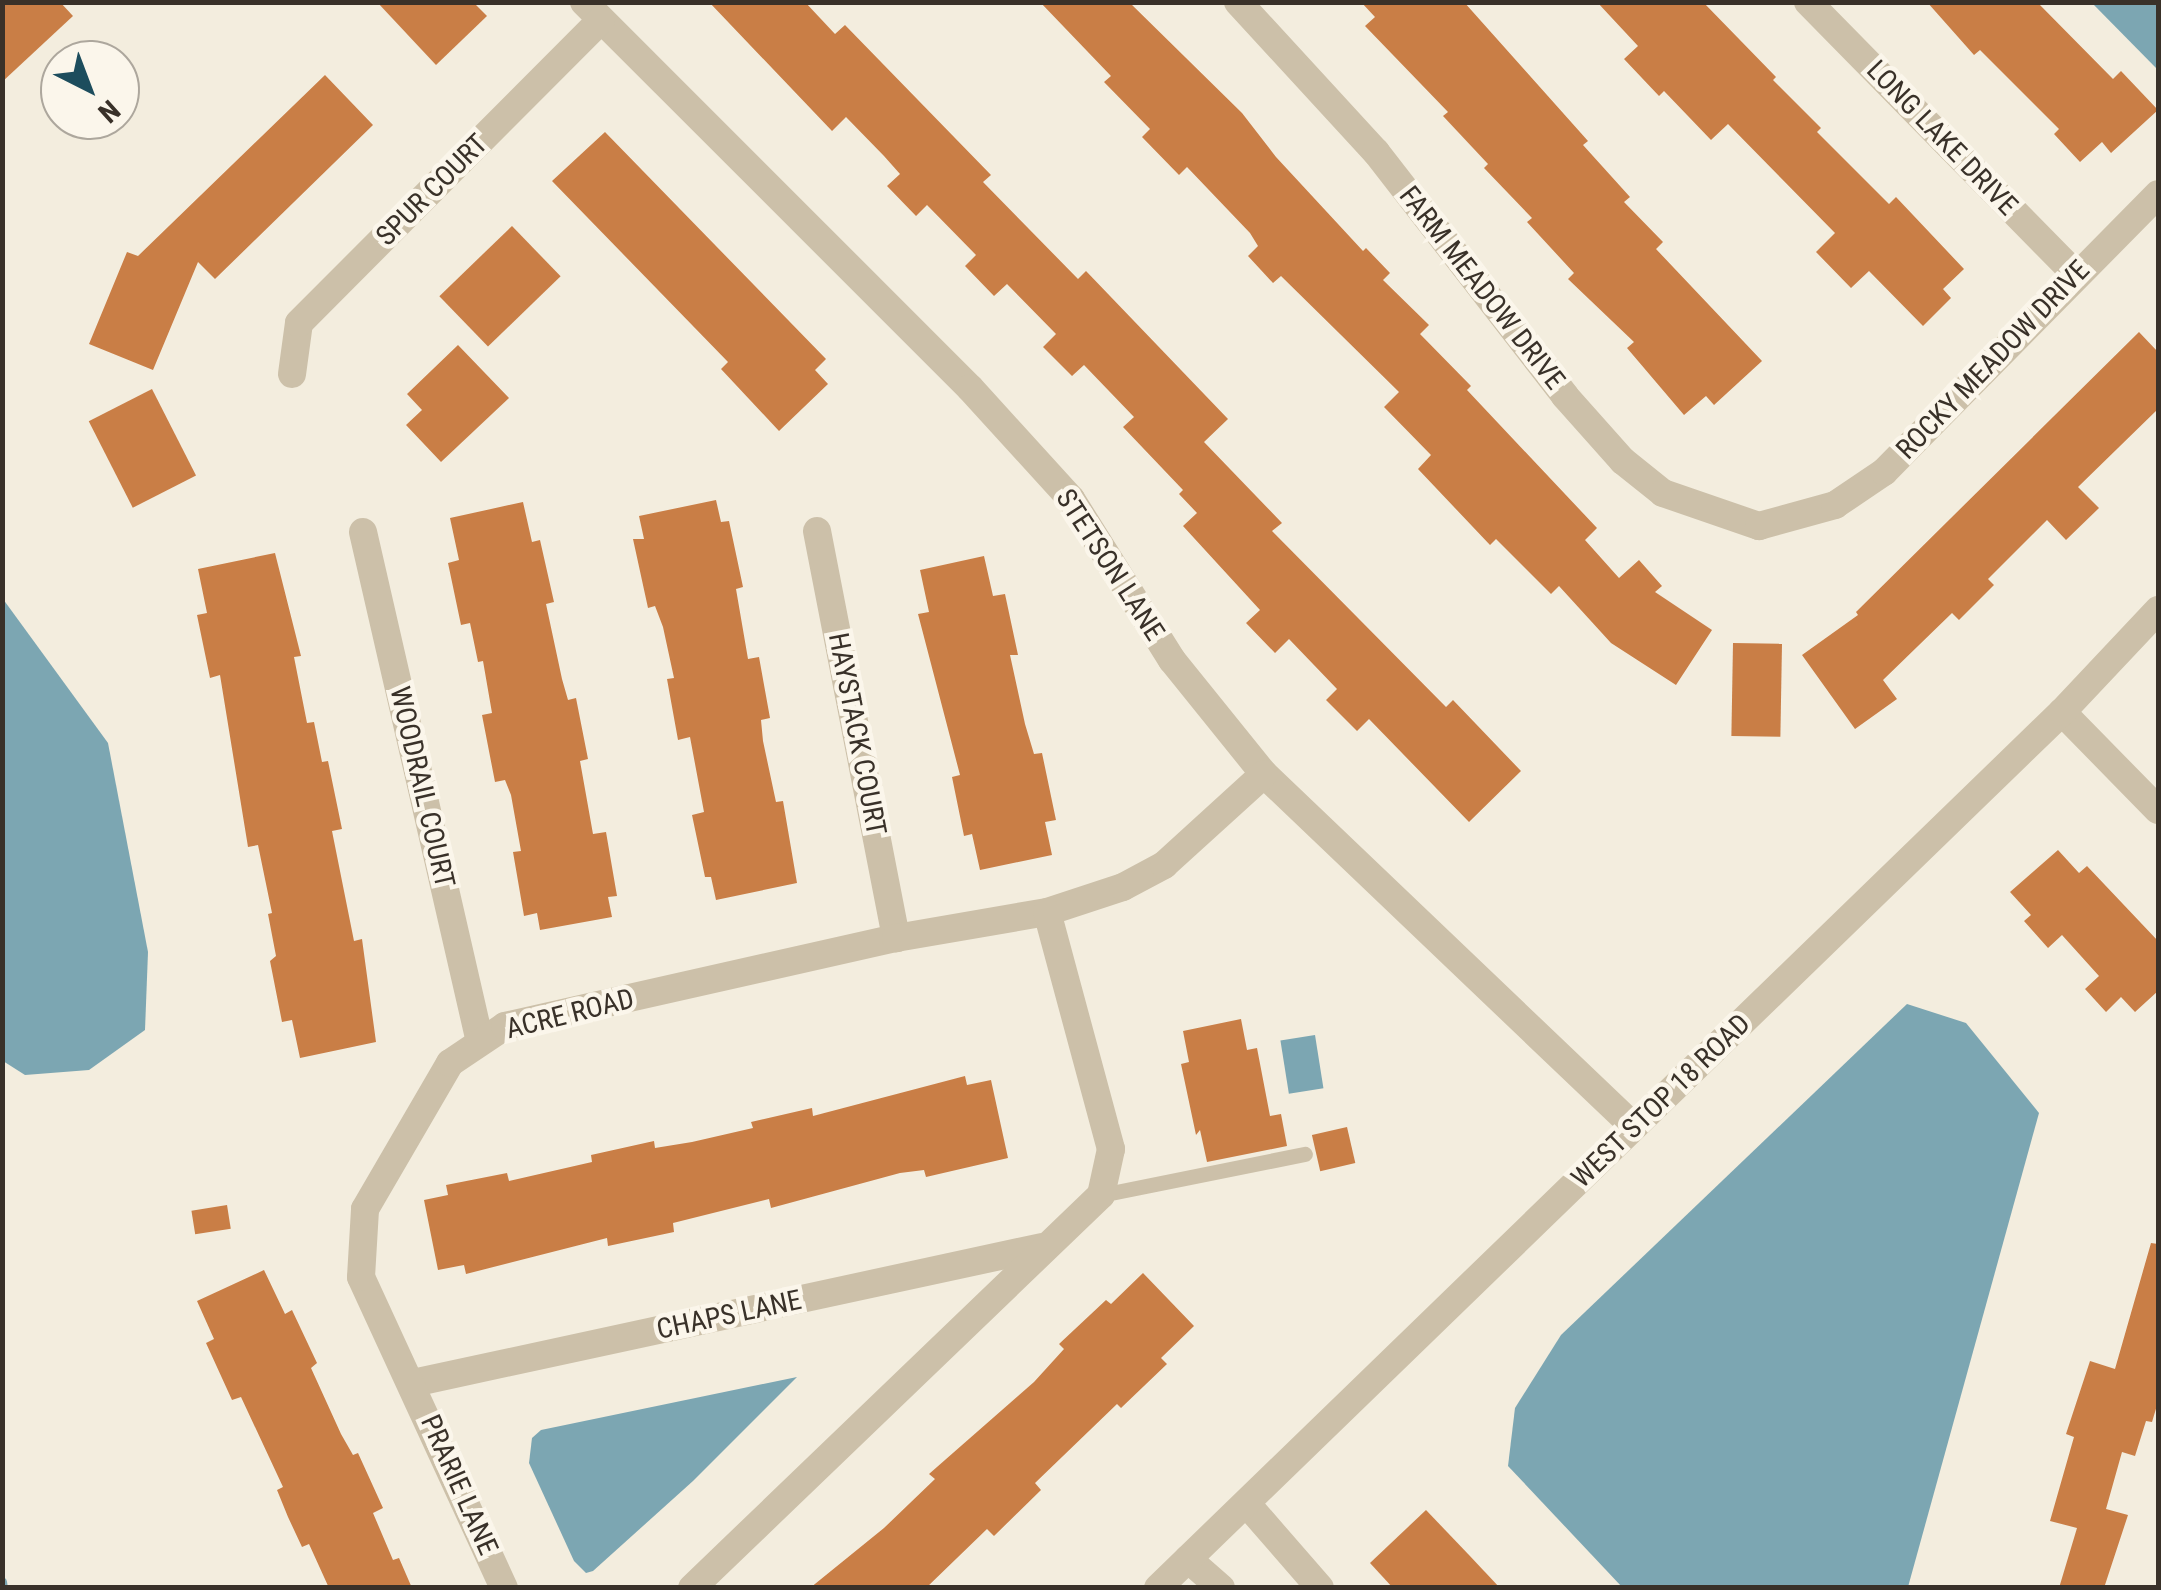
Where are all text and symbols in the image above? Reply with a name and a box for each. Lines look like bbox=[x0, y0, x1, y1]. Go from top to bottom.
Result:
north arrow bbox=[40, 40, 140, 140]
street label: LONG LAKE DRIVE bbox=[1860, 54, 2024, 222]
text: N bbox=[92, 93, 126, 129]
street label: SPUR COURT bbox=[369, 127, 495, 253]
street label: FARM MEADOW DRIVE bbox=[1392, 180, 1572, 396]
street label: ROCKY MEADOW DRIVE bbox=[1889, 254, 2097, 466]
street label: STETSON LANE bbox=[1049, 483, 1171, 647]
street label: HAYSTACK COURT bbox=[821, 630, 893, 838]
street label: WOODRAIL COURT bbox=[383, 683, 461, 891]
street label: ACRE ROAD bbox=[503, 982, 637, 1046]
street label: WEST STOP 18 ROAD bbox=[1565, 1007, 1757, 1195]
street label: CHAPS LANE bbox=[654, 1283, 804, 1347]
street label: PRARIE LANE bbox=[413, 1410, 505, 1560]

